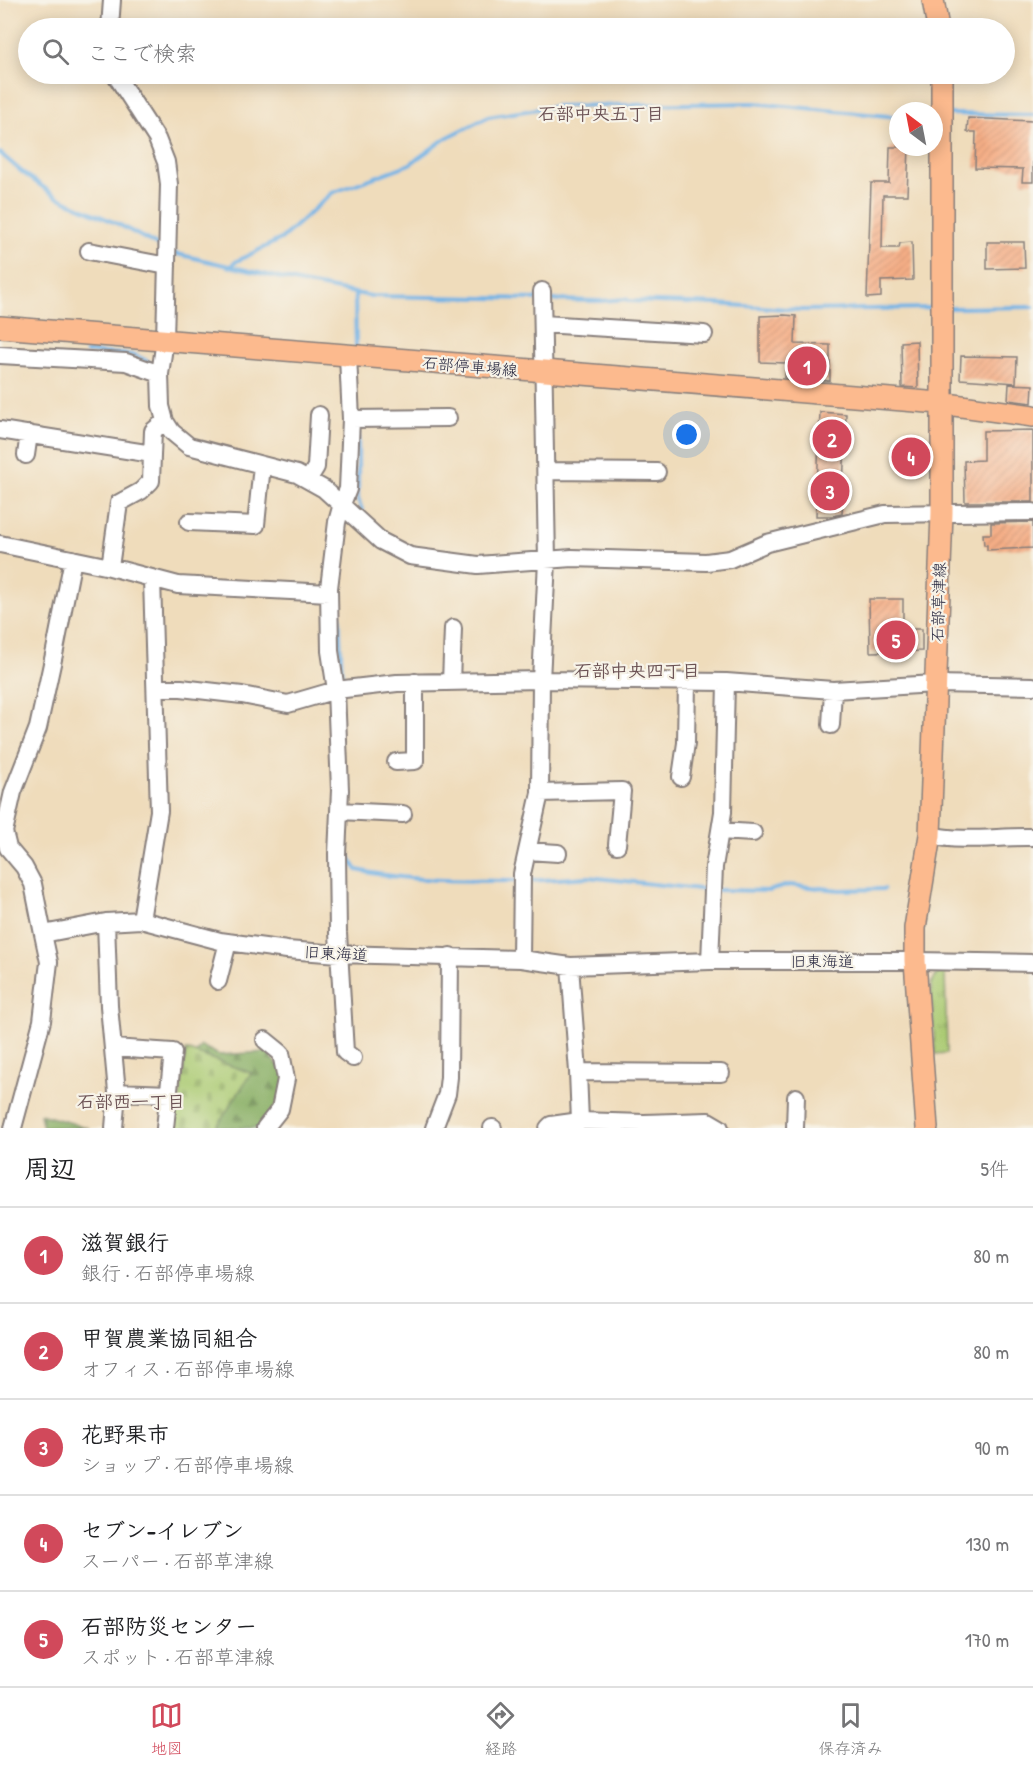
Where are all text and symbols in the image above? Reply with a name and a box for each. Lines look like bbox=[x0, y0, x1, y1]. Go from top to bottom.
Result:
search box bbox=[18, 18, 1015, 84]
icon: search bbox=[39, 35, 72, 68]
text: ここで検索 bbox=[87, 38, 197, 68]
district label: 石部中央五丁目 bbox=[538, 101, 664, 126]
north arrow bbox=[889, 102, 943, 156]
pin: 1 bbox=[788, 344, 826, 388]
street label: 石部停車場線 bbox=[421, 351, 519, 381]
pin: 2 bbox=[812, 416, 852, 462]
your location bbox=[672, 420, 701, 449]
pin: 4 bbox=[892, 434, 930, 480]
pin: 3 bbox=[810, 468, 850, 514]
street label: 石部草津線 bbox=[926, 562, 950, 642]
pin: 5 bbox=[876, 618, 916, 662]
district label: 石部中央四丁目 bbox=[574, 658, 700, 683]
street label: 旧東海道 bbox=[303, 940, 369, 966]
street label: 旧東海道 bbox=[790, 950, 854, 972]
district label: 石部西一丁目 bbox=[77, 1089, 185, 1114]
text: 周辺 bbox=[24, 1151, 76, 1186]
text: 5件 bbox=[981, 1155, 1009, 1182]
text: 滋賀銀行 bbox=[81, 1227, 169, 1257]
text: 1 bbox=[40, 1242, 47, 1269]
text: 80 m bbox=[973, 1242, 1009, 1269]
text: 銀行 · 石部停車場線 bbox=[81, 1259, 254, 1286]
text: 甲賀農業協同組合 bbox=[81, 1323, 257, 1353]
text: 2 bbox=[39, 1338, 48, 1365]
text: 80 m bbox=[973, 1338, 1009, 1365]
text: オフィス · 石部停車場線 bbox=[81, 1355, 294, 1382]
text: 花野果市 bbox=[81, 1419, 169, 1449]
text: 3 bbox=[39, 1434, 48, 1461]
text: 90 m bbox=[975, 1434, 1009, 1461]
text: ショップ · 石部停車場線 bbox=[81, 1451, 293, 1478]
text: セブン-イレブン bbox=[81, 1515, 244, 1545]
text: 4 bbox=[40, 1530, 47, 1557]
text: 130 m bbox=[966, 1530, 1009, 1557]
text: スーパー · 石部草津線 bbox=[81, 1547, 273, 1574]
text: 石部防災センター bbox=[81, 1611, 257, 1641]
text: 5 bbox=[39, 1626, 48, 1653]
text: 170 m bbox=[965, 1626, 1009, 1653]
text: スポット · 石部草津線 bbox=[81, 1643, 274, 1670]
tab: 地図 bbox=[150, 1699, 183, 1759]
tab: 経路 bbox=[484, 1699, 517, 1759]
tab: 保存済み bbox=[818, 1699, 882, 1759]

